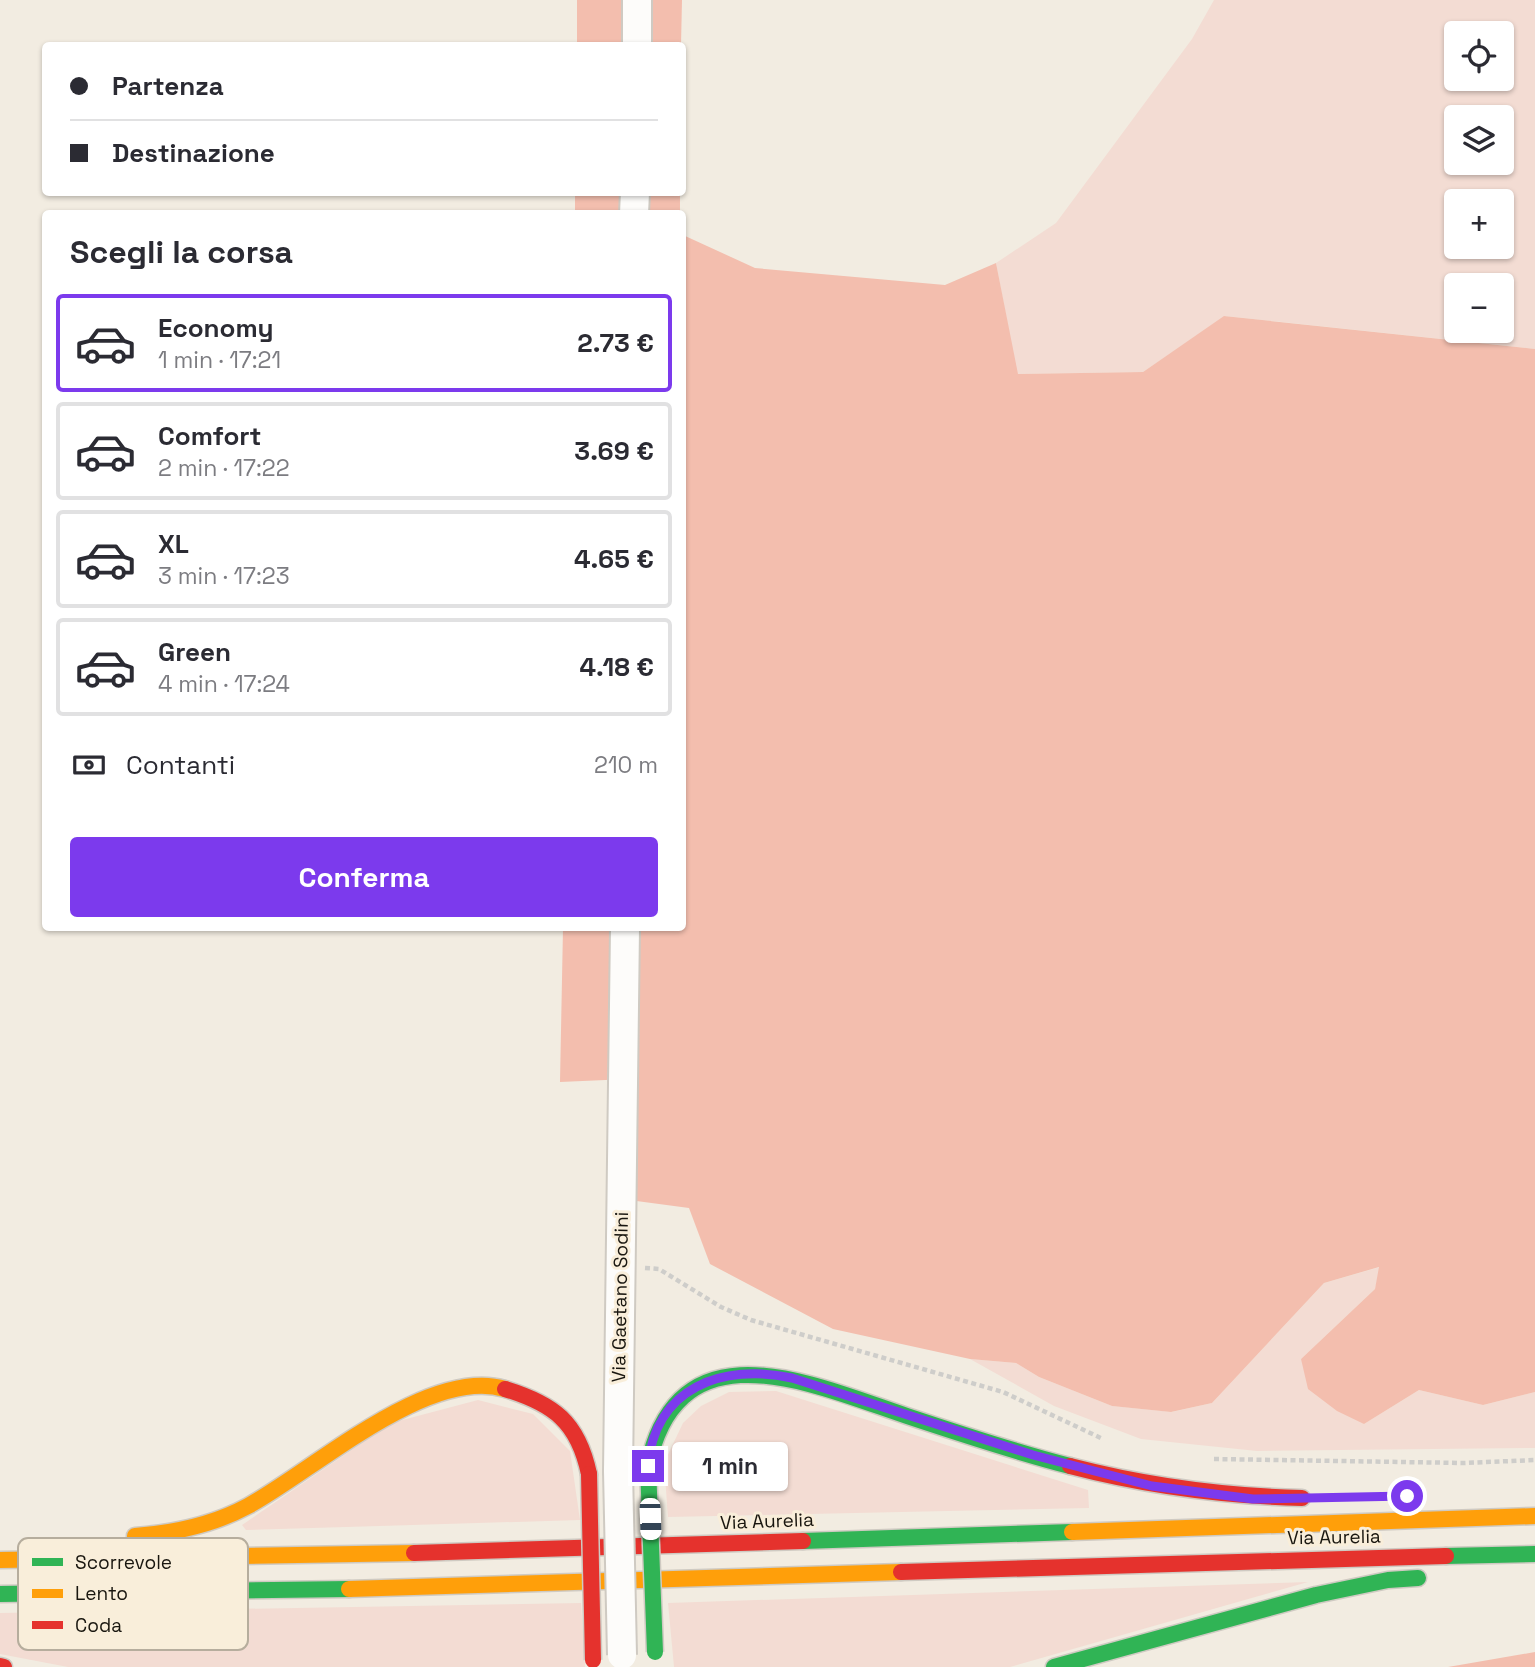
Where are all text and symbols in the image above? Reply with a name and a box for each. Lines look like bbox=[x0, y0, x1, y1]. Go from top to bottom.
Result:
map controls bbox=[1444, 21, 1514, 343]
button: locate bbox=[1444, 21, 1514, 91]
text: Partenza bbox=[112, 69, 224, 103]
button: layers bbox=[1444, 105, 1514, 175]
text: Destinazione bbox=[112, 136, 275, 170]
button: + bbox=[1444, 189, 1514, 259]
text: Scegli la corsa bbox=[70, 232, 293, 272]
button: − bbox=[1444, 273, 1514, 343]
text: Economy bbox=[158, 311, 274, 345]
icon: car bbox=[74, 312, 137, 375]
text: 2.73 € bbox=[577, 326, 654, 360]
text: 1 min · 17:21 bbox=[158, 345, 281, 375]
text: Comfort bbox=[158, 419, 261, 453]
icon: car bbox=[74, 420, 137, 483]
text: 3.69 € bbox=[574, 434, 654, 468]
text: 2 min · 17:22 bbox=[158, 453, 290, 483]
text: XL bbox=[158, 527, 189, 561]
icon: car bbox=[74, 528, 137, 591]
text: 4.65 € bbox=[574, 542, 654, 576]
text: 3 min · 17:23 bbox=[158, 561, 290, 591]
text: Green bbox=[158, 635, 231, 669]
icon: car bbox=[74, 636, 137, 699]
text: 4.18 € bbox=[579, 650, 654, 684]
text: 4 min · 17:24 bbox=[158, 669, 290, 699]
icon: cash bbox=[70, 746, 108, 784]
text: Contanti bbox=[126, 748, 235, 782]
text: 210 m bbox=[594, 750, 658, 780]
button: Conferma bbox=[70, 837, 658, 917]
street label: Via Gaetano Sodini bbox=[606, 1211, 634, 1383]
callout: 1 min bbox=[672, 1442, 788, 1490]
route end bbox=[632, 1450, 664, 1482]
text: 1 min bbox=[702, 1451, 758, 1481]
route start bbox=[1391, 1480, 1423, 1512]
car bbox=[639, 1498, 662, 1540]
street label: Via Aurelia bbox=[720, 1507, 814, 1535]
street label: Via Aurelia bbox=[1287, 1524, 1381, 1550]
legend bbox=[18, 1538, 248, 1650]
text: Scorrevole bbox=[75, 1550, 172, 1575]
text: Lento bbox=[75, 1581, 128, 1606]
text: Coda bbox=[75, 1613, 122, 1638]

